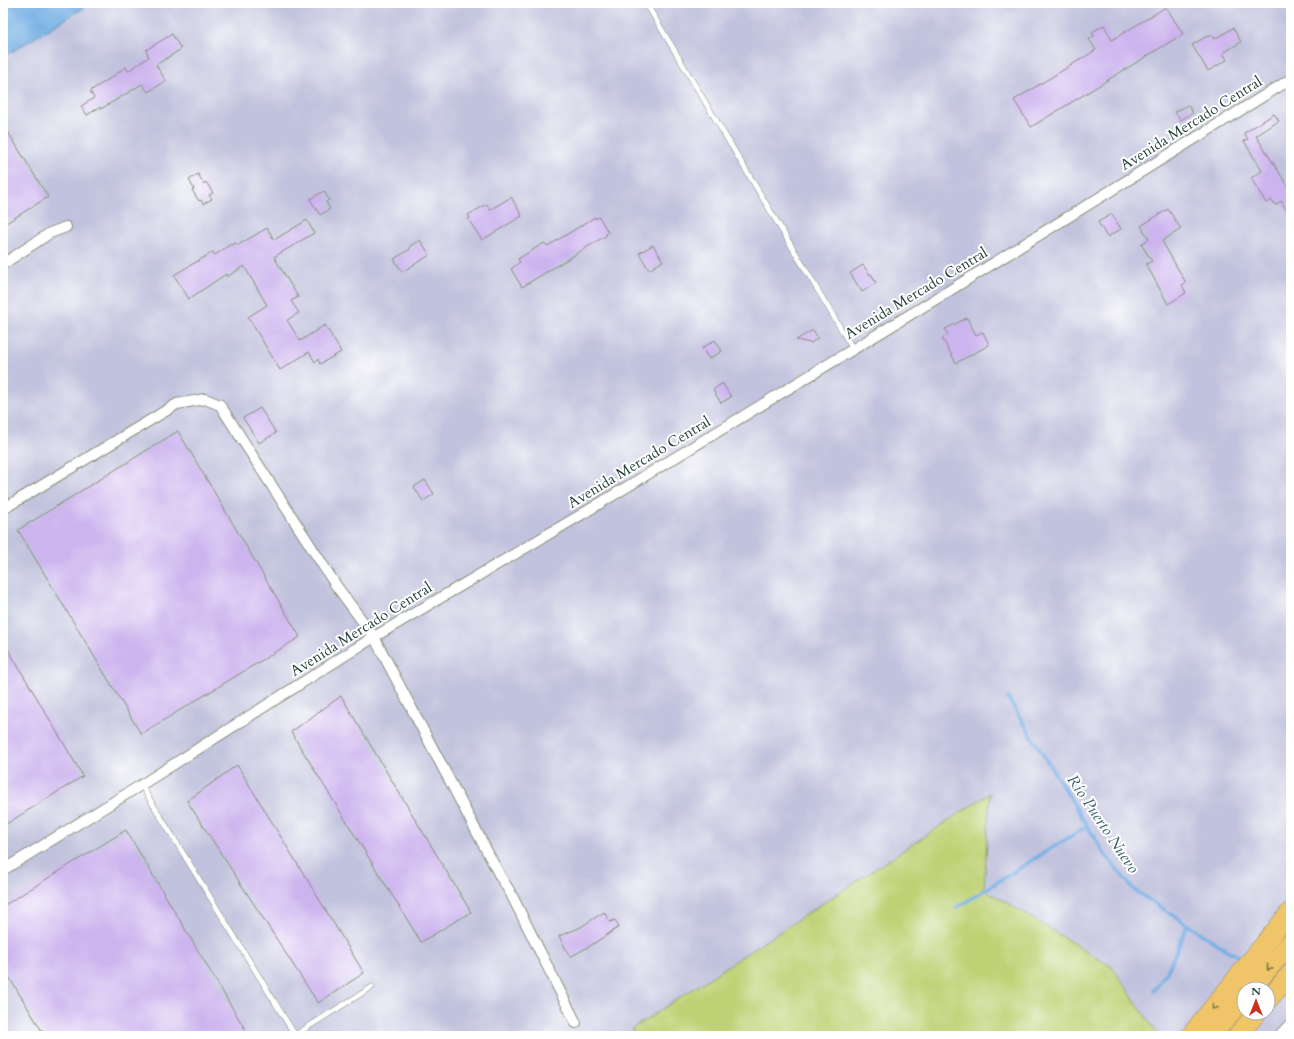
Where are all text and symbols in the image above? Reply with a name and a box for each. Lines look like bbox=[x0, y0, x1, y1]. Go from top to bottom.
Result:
street label: Avenida Mercado Central bbox=[1116, 71, 1266, 175]
street label: Avenida Mercado Central bbox=[841, 242, 991, 344]
street label: Avenida Mercado Central bbox=[564, 411, 714, 513]
street label: Avenida Mercado Central bbox=[286, 577, 436, 681]
water label: Río Puerto Nuevo bbox=[1062, 770, 1144, 878]
one-way arrow bbox=[1266, 964, 1273, 971]
north arrow bbox=[1236, 981, 1276, 1021]
text: N bbox=[1251, 984, 1261, 999]
one-way arrow bbox=[1211, 1002, 1218, 1009]

